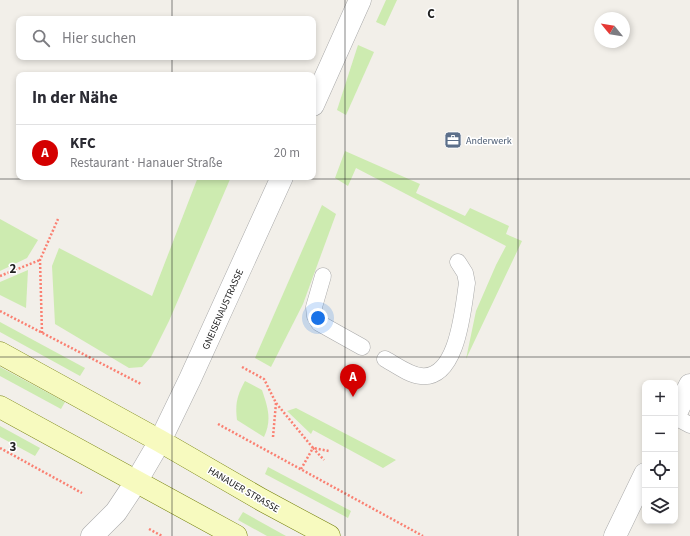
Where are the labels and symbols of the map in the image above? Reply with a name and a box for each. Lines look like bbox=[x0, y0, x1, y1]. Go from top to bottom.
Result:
text: C bbox=[427, 5, 435, 23]
north arrow bbox=[594, 12, 630, 48]
office icon: Anderwerk bbox=[443, 130, 463, 150]
place label: Anderwerk bbox=[466, 134, 512, 148]
text: 2 bbox=[10, 260, 17, 278]
street label: GNEISENAUSTRASSE bbox=[199, 267, 247, 352]
your location bbox=[308, 308, 328, 328]
pin: A bbox=[340, 364, 366, 397]
text: 3 bbox=[10, 438, 17, 456]
street label: HANAUER STRASSE bbox=[205, 464, 282, 516]

